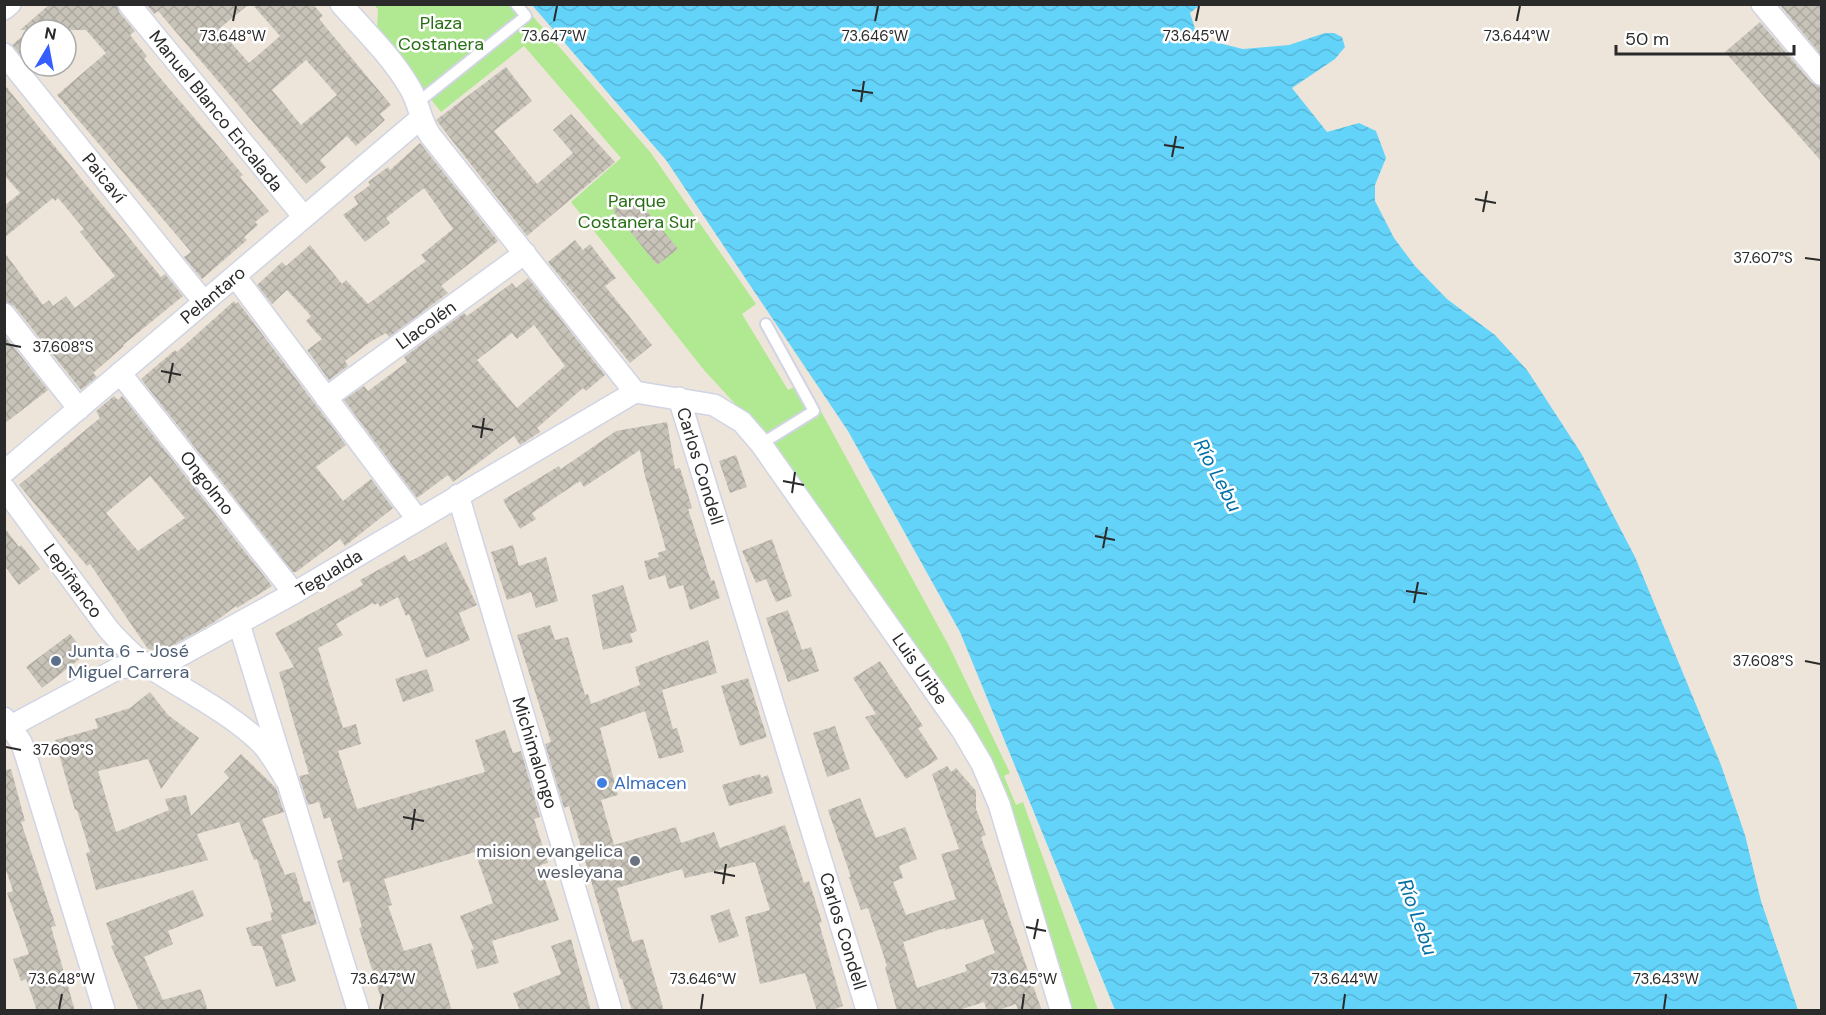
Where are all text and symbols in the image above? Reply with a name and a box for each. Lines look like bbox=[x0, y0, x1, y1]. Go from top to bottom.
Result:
park label: Plaza Costanera bbox=[398, 11, 484, 56]
north arrow bbox=[18, 18, 78, 78]
scale bar bbox=[1616, 18, 1794, 56]
text: N bbox=[43, 22, 58, 45]
street label: Manuel Blanco Encalada bbox=[143, 25, 289, 197]
text: 73.648°W bbox=[200, 26, 267, 46]
text: 73.647°W bbox=[521, 26, 587, 46]
text: 73.646°W bbox=[842, 26, 909, 46]
text: 73.645°W bbox=[1163, 26, 1230, 46]
text: 73.644°W bbox=[1484, 26, 1551, 46]
text: 50 m bbox=[1625, 27, 1669, 51]
street label: Paicaví bbox=[77, 148, 131, 208]
park label: Parque Costanera Sur bbox=[578, 189, 696, 234]
text: 37.607°S bbox=[1733, 248, 1793, 268]
street label: Pelantaro bbox=[175, 261, 251, 329]
street label: Llacolén bbox=[391, 295, 461, 355]
text: 37.608°S bbox=[33, 337, 94, 357]
street label: Carlos Condell bbox=[671, 404, 729, 528]
water label: Río Lebu bbox=[1188, 434, 1248, 516]
street label: Ongolmo bbox=[174, 446, 240, 520]
street label: Lepiñanco bbox=[38, 539, 108, 623]
street label: Tegualda bbox=[291, 544, 367, 602]
street label: Luis Uribe bbox=[887, 628, 953, 710]
place label: Junta 6 - José Miguel Carrera bbox=[68, 639, 189, 684]
text: 37.608°S bbox=[1733, 651, 1794, 671]
marker: Junta 6 - José Miguel Carrera bbox=[49, 654, 63, 668]
street label: Michimalongo bbox=[507, 694, 563, 812]
text: 37.609°S bbox=[32, 740, 94, 760]
place label: Almacen bbox=[614, 771, 687, 795]
marker: Almacen bbox=[595, 776, 609, 790]
place label: mision evangelica wesleyana bbox=[476, 839, 623, 884]
marker: mision evangelica wesleyana bbox=[628, 854, 642, 868]
street label: Carlos Condell bbox=[814, 869, 872, 993]
water label: Río Lebu bbox=[1392, 875, 1444, 959]
text: 73.648°W bbox=[29, 969, 96, 989]
text: 73.647°W bbox=[350, 969, 416, 989]
text: 73.646°W bbox=[670, 969, 737, 989]
text: 73.645°W bbox=[991, 969, 1058, 989]
text: 73.644°W bbox=[1312, 969, 1379, 989]
text: 73.643°W bbox=[1633, 969, 1700, 989]

